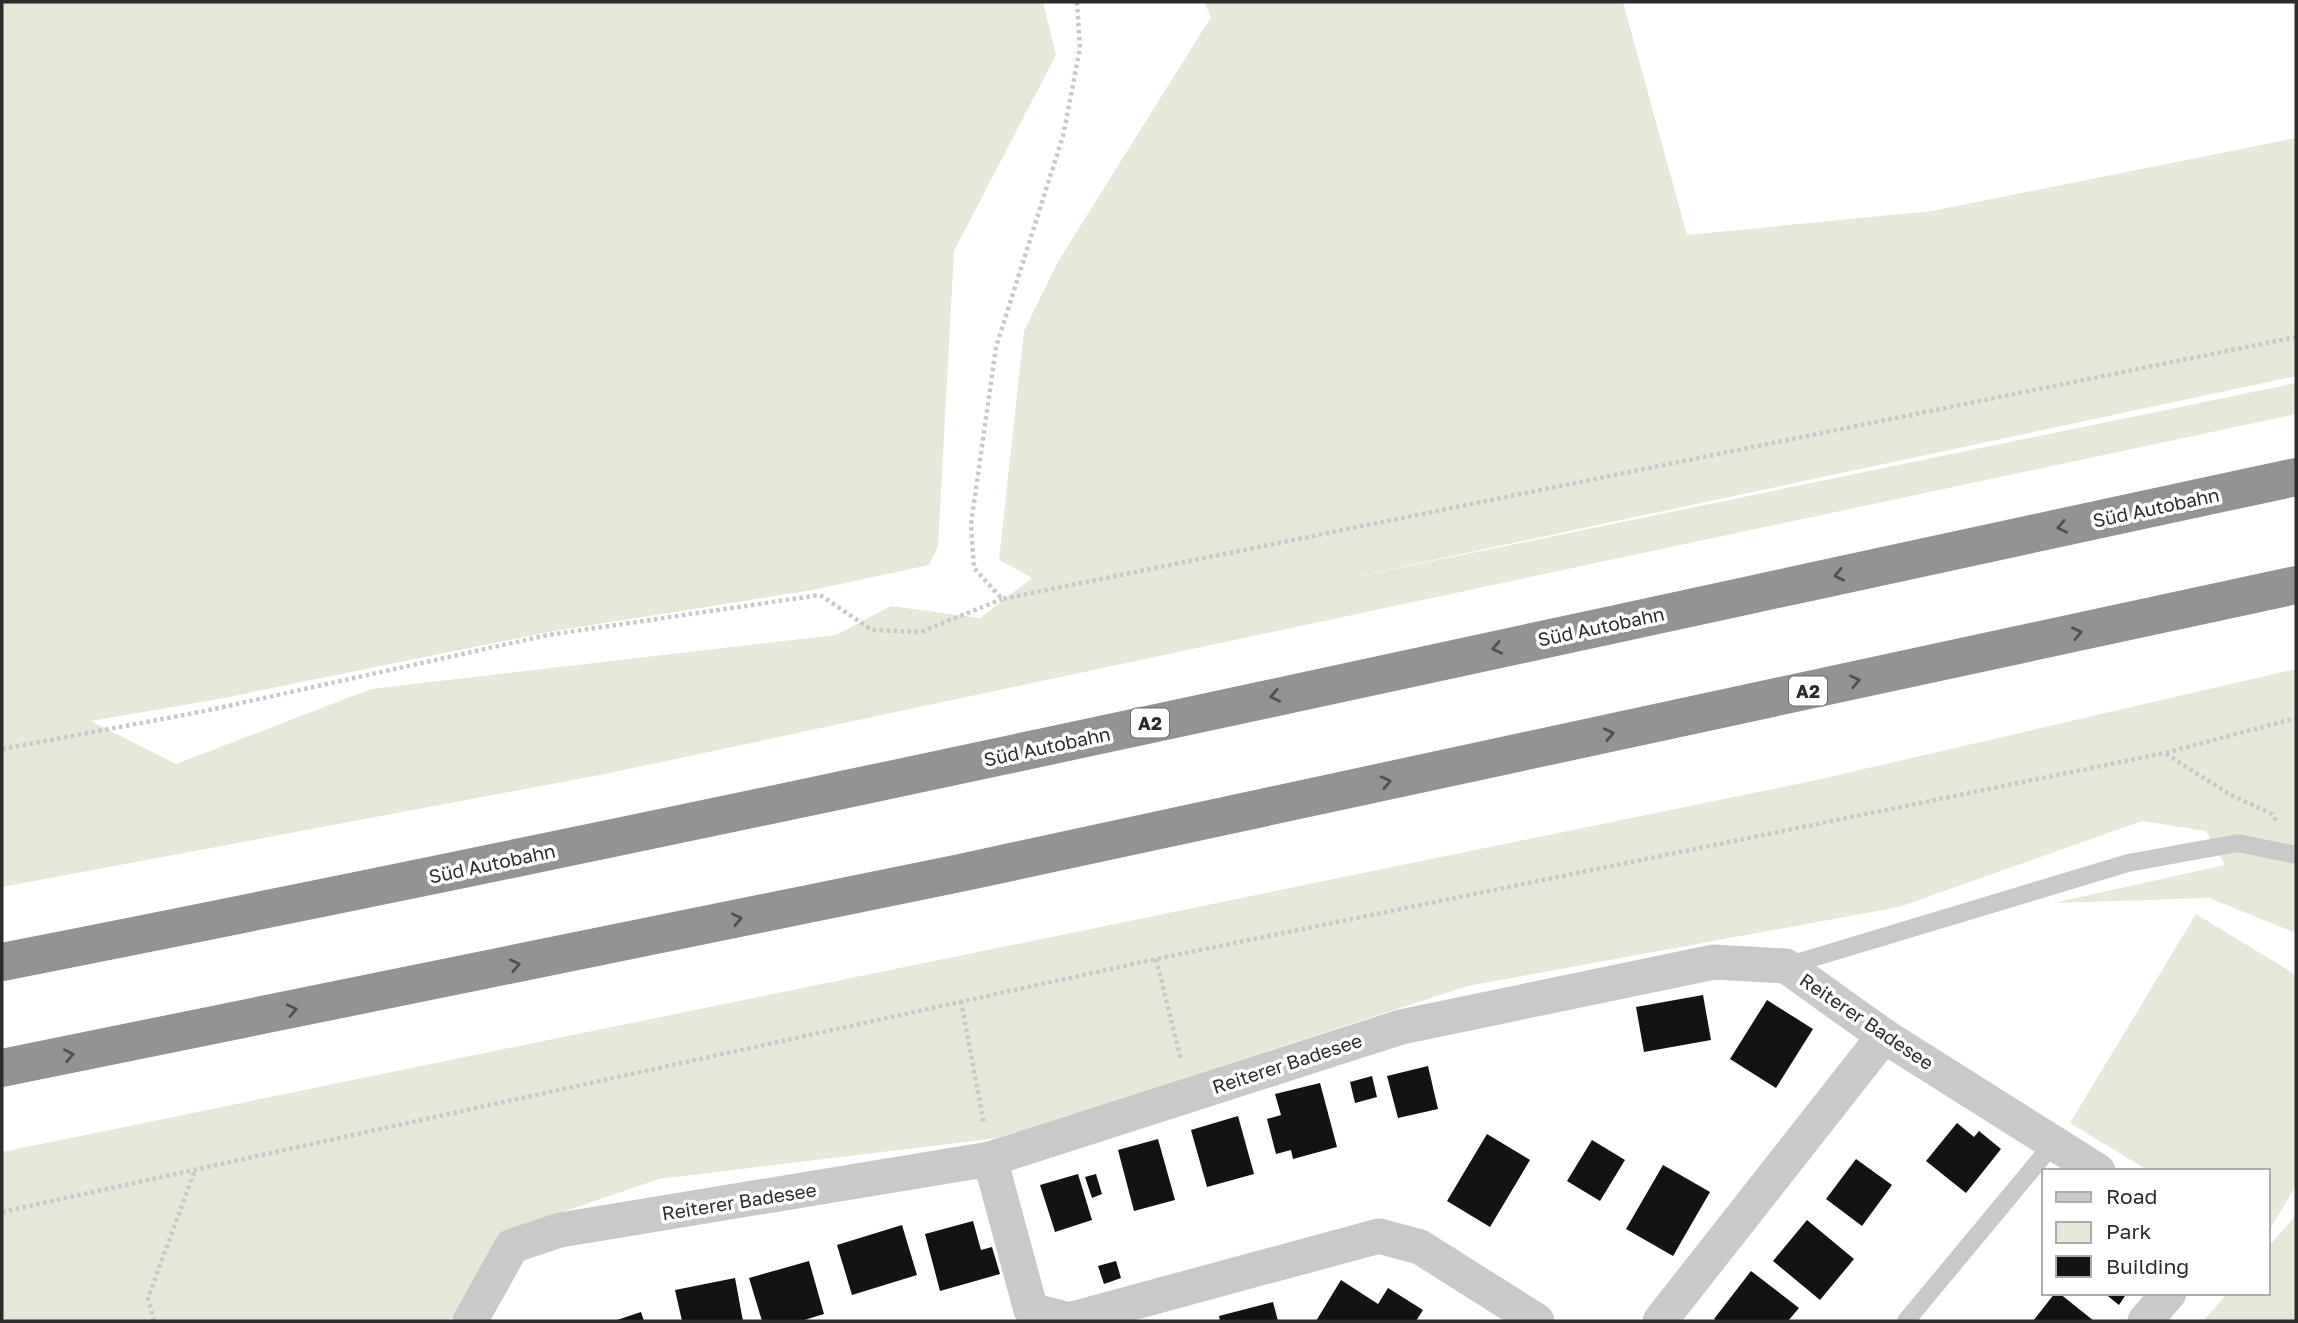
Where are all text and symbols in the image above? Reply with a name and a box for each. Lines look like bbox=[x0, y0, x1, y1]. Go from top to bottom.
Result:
street label: Süd Autobahn bbox=[2091, 482, 2221, 532]
one-way arrow bbox=[2056, 519, 2068, 534]
one-way arrow bbox=[1833, 566, 1845, 581]
street label: Süd Autobahn bbox=[1536, 601, 1666, 651]
one-way arrow bbox=[2071, 626, 2083, 641]
one-way arrow bbox=[1491, 640, 1503, 655]
one-way arrow bbox=[1849, 674, 1861, 689]
road number: A2 bbox=[1789, 676, 1827, 706]
one-way arrow bbox=[1269, 688, 1281, 703]
road number: A2 bbox=[1131, 708, 1169, 738]
street label: Süd Autobahn bbox=[982, 721, 1112, 771]
one-way arrow bbox=[1603, 728, 1615, 743]
one-way arrow bbox=[1380, 776, 1392, 791]
street label: Süd Autobahn bbox=[427, 838, 557, 888]
one-way arrow bbox=[731, 912, 743, 927]
one-way arrow bbox=[509, 958, 521, 973]
street label: Reiterer Badesee bbox=[1796, 968, 1938, 1074]
one-way arrow bbox=[286, 1004, 298, 1019]
street label: Reiterer Badesee bbox=[1209, 1028, 1365, 1098]
one-way arrow bbox=[63, 1048, 75, 1063]
legend bbox=[2042, 1169, 2270, 1295]
street label: Reiterer Badesee bbox=[660, 1177, 818, 1225]
text: Road bbox=[2106, 1183, 2157, 1209]
text: Park bbox=[2106, 1218, 2152, 1244]
text: Building bbox=[2106, 1253, 2189, 1279]

